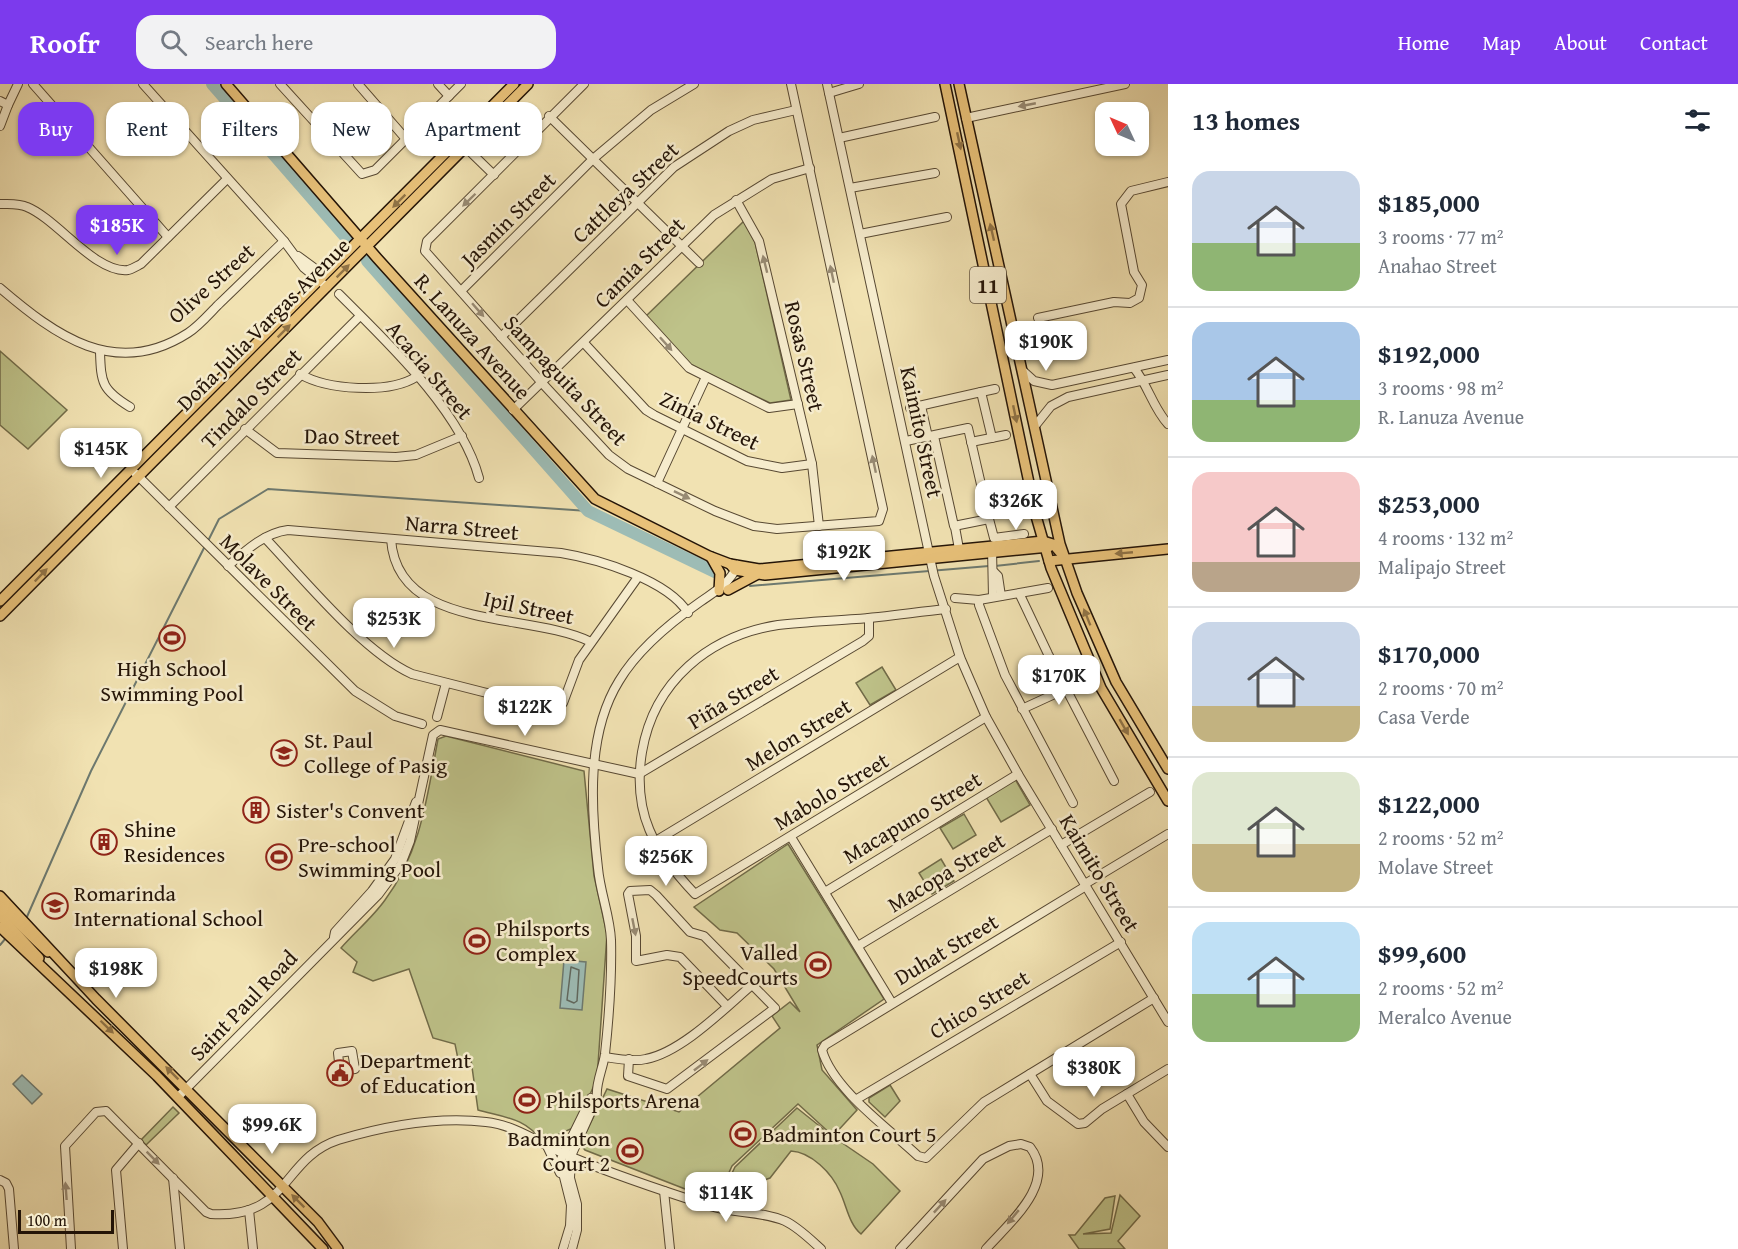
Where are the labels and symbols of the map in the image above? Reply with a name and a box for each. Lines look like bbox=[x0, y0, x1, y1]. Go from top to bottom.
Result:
one-way arrow bbox=[1017, 101, 1036, 111]
north arrow bbox=[1095, 102, 1149, 156]
one-way arrow bbox=[954, 132, 964, 150]
street label: Cattleya Street bbox=[564, 134, 686, 250]
street label: Jasmin Street bbox=[451, 164, 563, 276]
one-way arrow bbox=[462, 192, 476, 206]
one-way arrow bbox=[392, 193, 406, 208]
pin: $185K bbox=[75, 205, 159, 256]
street label: Camia Street bbox=[586, 209, 692, 315]
one-way arrow bbox=[987, 222, 996, 241]
street label: Doña Julia Vargas Avenue bbox=[169, 230, 357, 418]
street label: Olive Street bbox=[161, 235, 262, 331]
one-way arrow bbox=[759, 255, 769, 273]
one-way arrow bbox=[827, 264, 837, 283]
one-way arrow bbox=[335, 265, 349, 279]
street label: R. Lanuza Avenue bbox=[407, 266, 539, 406]
road number: 11 bbox=[970, 267, 1006, 303]
street label: Rosas Street bbox=[777, 298, 833, 415]
one-way arrow bbox=[471, 302, 484, 317]
street label: Sampaguita Street bbox=[497, 307, 636, 453]
street label: Acacia Street bbox=[379, 314, 481, 427]
pin: $190K bbox=[1004, 321, 1088, 372]
one-way arrow bbox=[276, 324, 290, 338]
one-way arrow bbox=[659, 336, 673, 351]
street label: Tindalo Street bbox=[193, 340, 309, 456]
street label: Kaimito Street bbox=[892, 364, 952, 501]
street label: Zinia Street bbox=[655, 382, 765, 458]
one-way arrow bbox=[1011, 405, 1021, 423]
street label: Dao Street bbox=[304, 419, 400, 453]
pin: $145K bbox=[59, 428, 143, 479]
one-way arrow bbox=[868, 455, 878, 473]
pin: $326K bbox=[974, 480, 1058, 531]
one-way arrow bbox=[673, 490, 691, 500]
street label: Narra Street bbox=[404, 506, 520, 548]
street label: Molave Street bbox=[213, 526, 325, 638]
pin: $192K bbox=[802, 531, 886, 582]
one-way arrow bbox=[1114, 548, 1133, 558]
one-way arrow bbox=[34, 568, 48, 582]
street label: Ipil Street bbox=[481, 582, 577, 632]
pin: $253K bbox=[352, 598, 436, 649]
one-way arrow bbox=[1082, 608, 1091, 626]
sports icon: High School Swimming Pool bbox=[157, 623, 187, 653]
place label: High School Swimming Pool bbox=[100, 652, 244, 709]
pin: $170K bbox=[1017, 655, 1101, 706]
street label: Piña Street bbox=[681, 657, 785, 737]
pin: $122K bbox=[483, 686, 567, 737]
street label: Melon Street bbox=[739, 690, 857, 778]
one-way arrow bbox=[1118, 719, 1128, 736]
place label: St. Paul College of Pasig bbox=[304, 724, 447, 781]
school or university icon: St. Paul College of Pasig bbox=[269, 738, 299, 768]
street label: Mabolo Street bbox=[767, 744, 895, 838]
street label: Macapuno Street bbox=[837, 763, 987, 871]
place label: Sister's Convent bbox=[276, 794, 425, 826]
building icon: Sister's Convent bbox=[241, 795, 271, 825]
street label: Kaimito Street bbox=[1052, 808, 1148, 939]
place label: Shine Residences bbox=[124, 813, 225, 870]
street label: Macopa Street bbox=[881, 824, 1011, 920]
building icon: Shine Residences bbox=[89, 827, 119, 857]
place label: Pre-school Swimming Pool bbox=[298, 828, 441, 885]
pin: $256K bbox=[624, 836, 708, 887]
sports icon: Pre-school Swimming Pool bbox=[264, 842, 294, 872]
place label: Romarinda International School bbox=[74, 877, 263, 934]
school or university icon: Romarinda International School bbox=[40, 891, 70, 921]
street label: Duhat Street bbox=[888, 905, 1004, 993]
place label: Philsports Complex bbox=[496, 912, 590, 969]
one-way arrow bbox=[630, 917, 639, 936]
sports icon: Philsports Complex bbox=[462, 926, 492, 956]
place label: Valled SpeedCourts bbox=[682, 936, 798, 993]
street label: Saint Paul Road bbox=[182, 942, 305, 1068]
pin: $198K bbox=[74, 948, 158, 999]
sports icon: Valled SpeedCourts bbox=[803, 950, 833, 980]
street label: Chico Street bbox=[923, 961, 1035, 1047]
one-way arrow bbox=[100, 1020, 115, 1034]
place label: Department of Education bbox=[360, 1044, 476, 1101]
pin: $380K bbox=[1052, 1047, 1136, 1098]
public building icon: Department of Education bbox=[325, 1058, 355, 1088]
one-way arrow bbox=[694, 1060, 709, 1072]
one-way arrow bbox=[165, 1066, 179, 1080]
place label: Philsports Arena bbox=[546, 1084, 701, 1116]
sports icon: Philsports Arena bbox=[512, 1085, 542, 1115]
pin: $99.6K bbox=[223, 1104, 321, 1155]
place label: Badminton Court 5 bbox=[762, 1118, 937, 1150]
sports icon: Badminton Court 5 bbox=[728, 1119, 758, 1149]
place label: Badminton Court 2 bbox=[508, 1122, 611, 1179]
sports icon: Badminton Court 2 bbox=[615, 1136, 645, 1166]
one-way arrow bbox=[145, 1150, 159, 1164]
pin: $114K bbox=[684, 1172, 768, 1223]
one-way arrow bbox=[62, 1181, 71, 1200]
one-way arrow bbox=[291, 1194, 305, 1209]
one-way arrow bbox=[933, 1199, 946, 1214]
scale bar bbox=[18, 1207, 114, 1234]
one-way arrow bbox=[1007, 1209, 1020, 1225]

